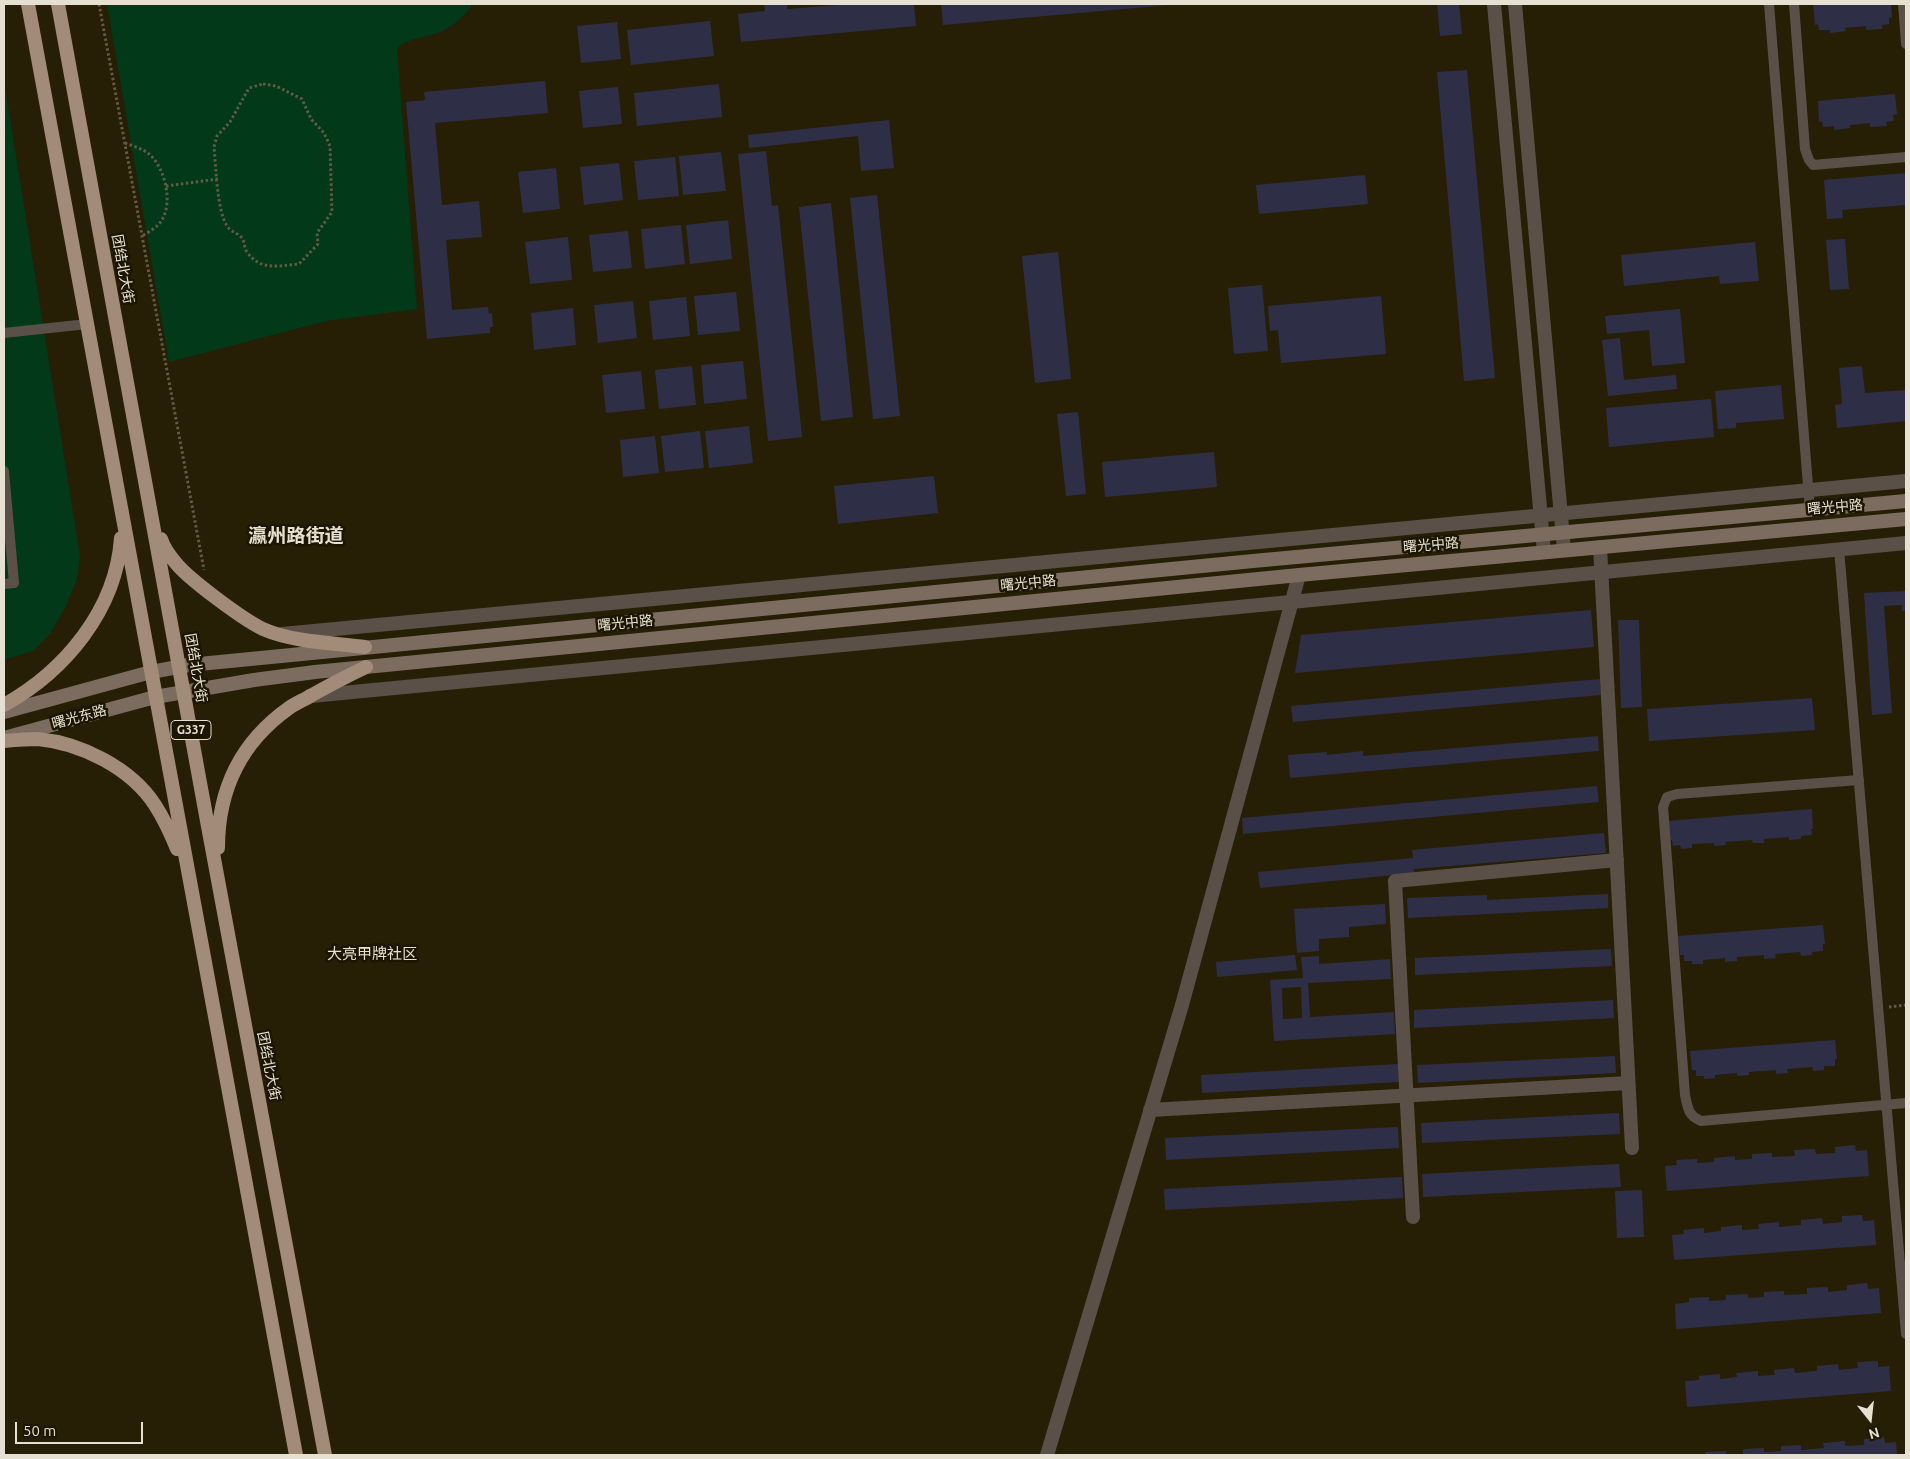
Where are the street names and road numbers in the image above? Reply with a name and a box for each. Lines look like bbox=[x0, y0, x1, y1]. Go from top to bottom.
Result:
street label: 团结北大街 bbox=[109, 233, 137, 305]
street label: 曙光中路 bbox=[1806, 496, 1864, 518]
street label: 曙光中路 bbox=[1402, 534, 1460, 556]
street label: 曙光中路 bbox=[999, 572, 1057, 594]
street label: 曙光中路 bbox=[596, 612, 654, 634]
street label: 团结北大街 bbox=[182, 632, 210, 704]
street label: 曙光东路 bbox=[50, 702, 108, 732]
road number: G337 bbox=[171, 720, 211, 740]
street label: 团结北大街 bbox=[254, 1030, 284, 1102]

